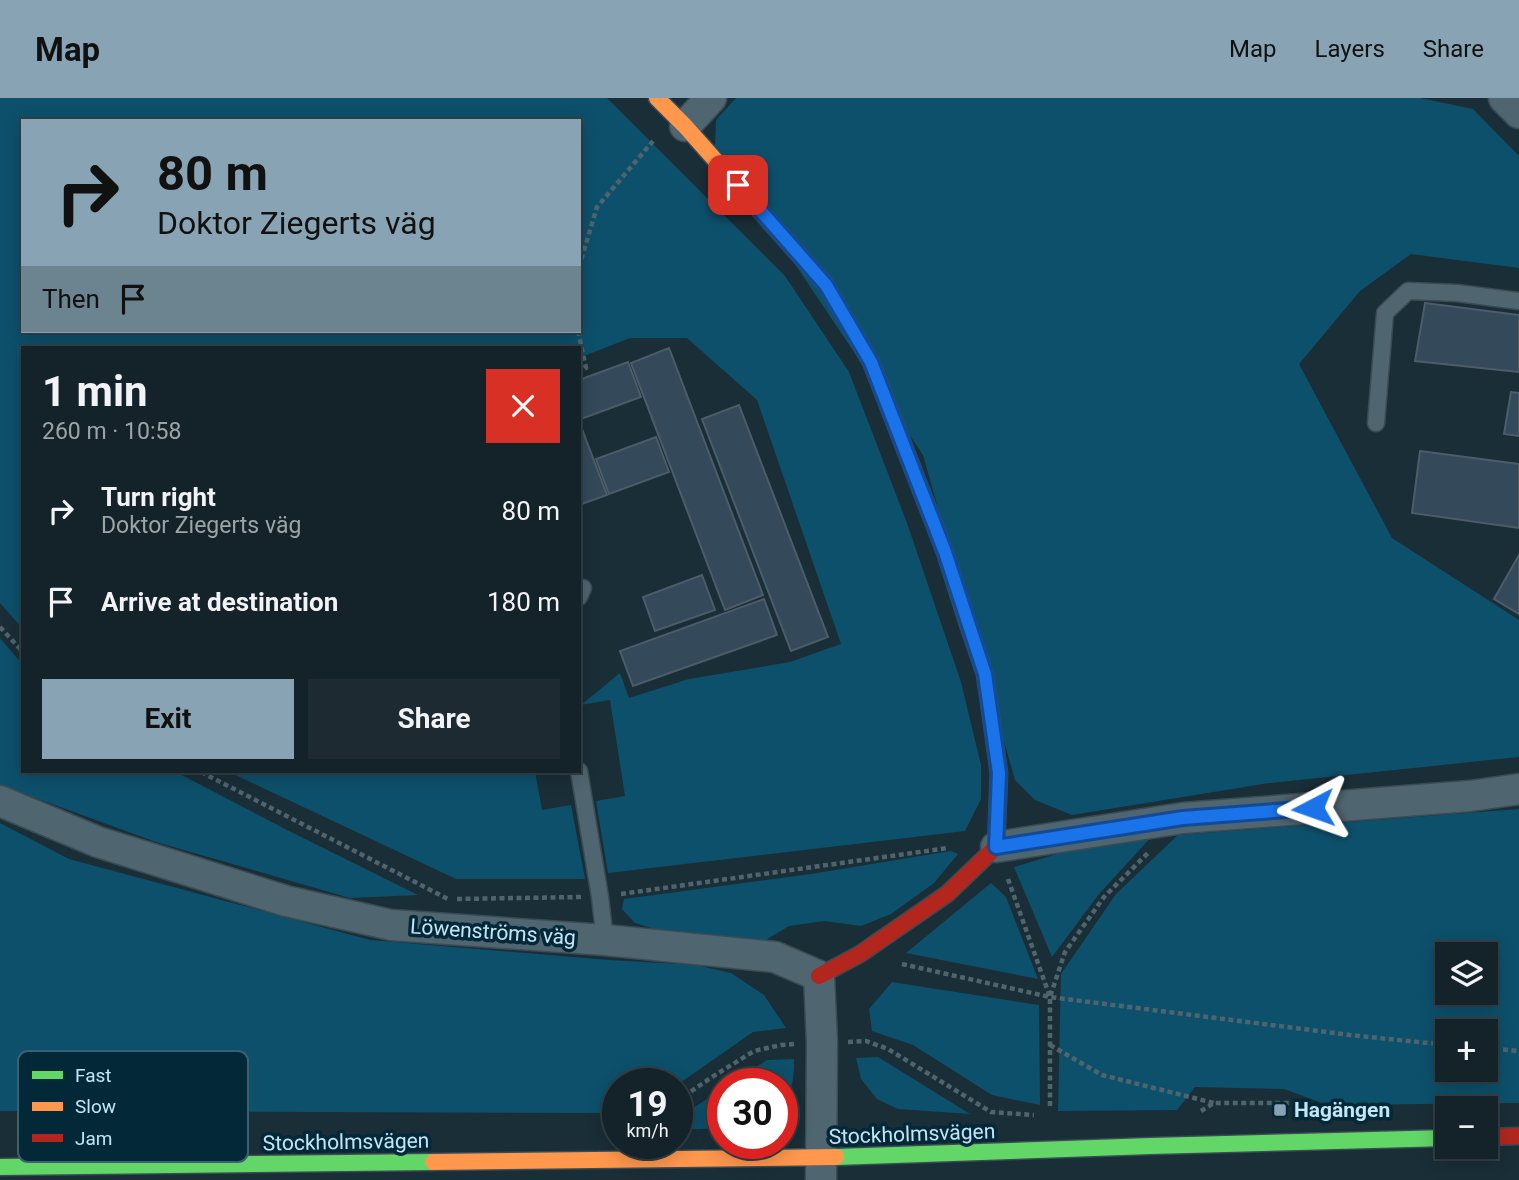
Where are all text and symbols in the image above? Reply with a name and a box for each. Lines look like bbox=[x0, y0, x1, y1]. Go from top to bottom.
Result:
text: Map bbox=[35, 30, 100, 69]
text: Map bbox=[1229, 35, 1277, 63]
text: Layers bbox=[1315, 35, 1385, 63]
text: Share bbox=[1423, 35, 1484, 63]
text: 80 m bbox=[157, 145, 268, 202]
icon: right bbox=[42, 147, 133, 238]
pin bbox=[708, 155, 768, 215]
icon: arrive bbox=[719, 166, 757, 204]
text: Doktor Ziegerts väg bbox=[157, 204, 436, 242]
icon: arrive bbox=[114, 280, 152, 318]
text: Then bbox=[42, 284, 100, 314]
text: 1 min bbox=[42, 367, 148, 416]
button: close bbox=[486, 369, 560, 443]
text: 260 m · 10:58 bbox=[42, 418, 181, 445]
text: Turn right bbox=[101, 482, 216, 512]
icon: right bbox=[42, 492, 80, 530]
text: 80 m bbox=[502, 496, 560, 526]
text: Doktor Ziegerts väg bbox=[101, 512, 301, 539]
icon: arrive bbox=[42, 583, 80, 621]
text: Arrive at destination bbox=[101, 587, 338, 617]
text: 180 m bbox=[487, 587, 560, 617]
button: Exit bbox=[42, 679, 294, 759]
button: Share bbox=[308, 679, 560, 759]
position arrow bbox=[1276, 771, 1350, 845]
street label: Löwenströms väg bbox=[409, 914, 577, 950]
map controls bbox=[1435, 942, 1498, 1159]
button: layers bbox=[1435, 942, 1498, 1005]
button: + bbox=[1435, 1019, 1498, 1082]
legend bbox=[18, 1051, 248, 1162]
text: Fast bbox=[75, 1064, 112, 1087]
speed limit sign: 30 bbox=[707, 1068, 798, 1159]
text: 19 bbox=[627, 1084, 668, 1125]
text: Slow bbox=[75, 1095, 116, 1118]
button: − bbox=[1435, 1096, 1498, 1159]
place label: Hagängen bbox=[1294, 1098, 1390, 1122]
marker: Hagängen bbox=[1272, 1102, 1288, 1118]
street label: Stockholmsvägen bbox=[828, 1119, 996, 1149]
text: km/h bbox=[626, 1120, 669, 1141]
text: Jam bbox=[75, 1127, 112, 1150]
street label: Stockholmsvägen bbox=[262, 1129, 430, 1155]

